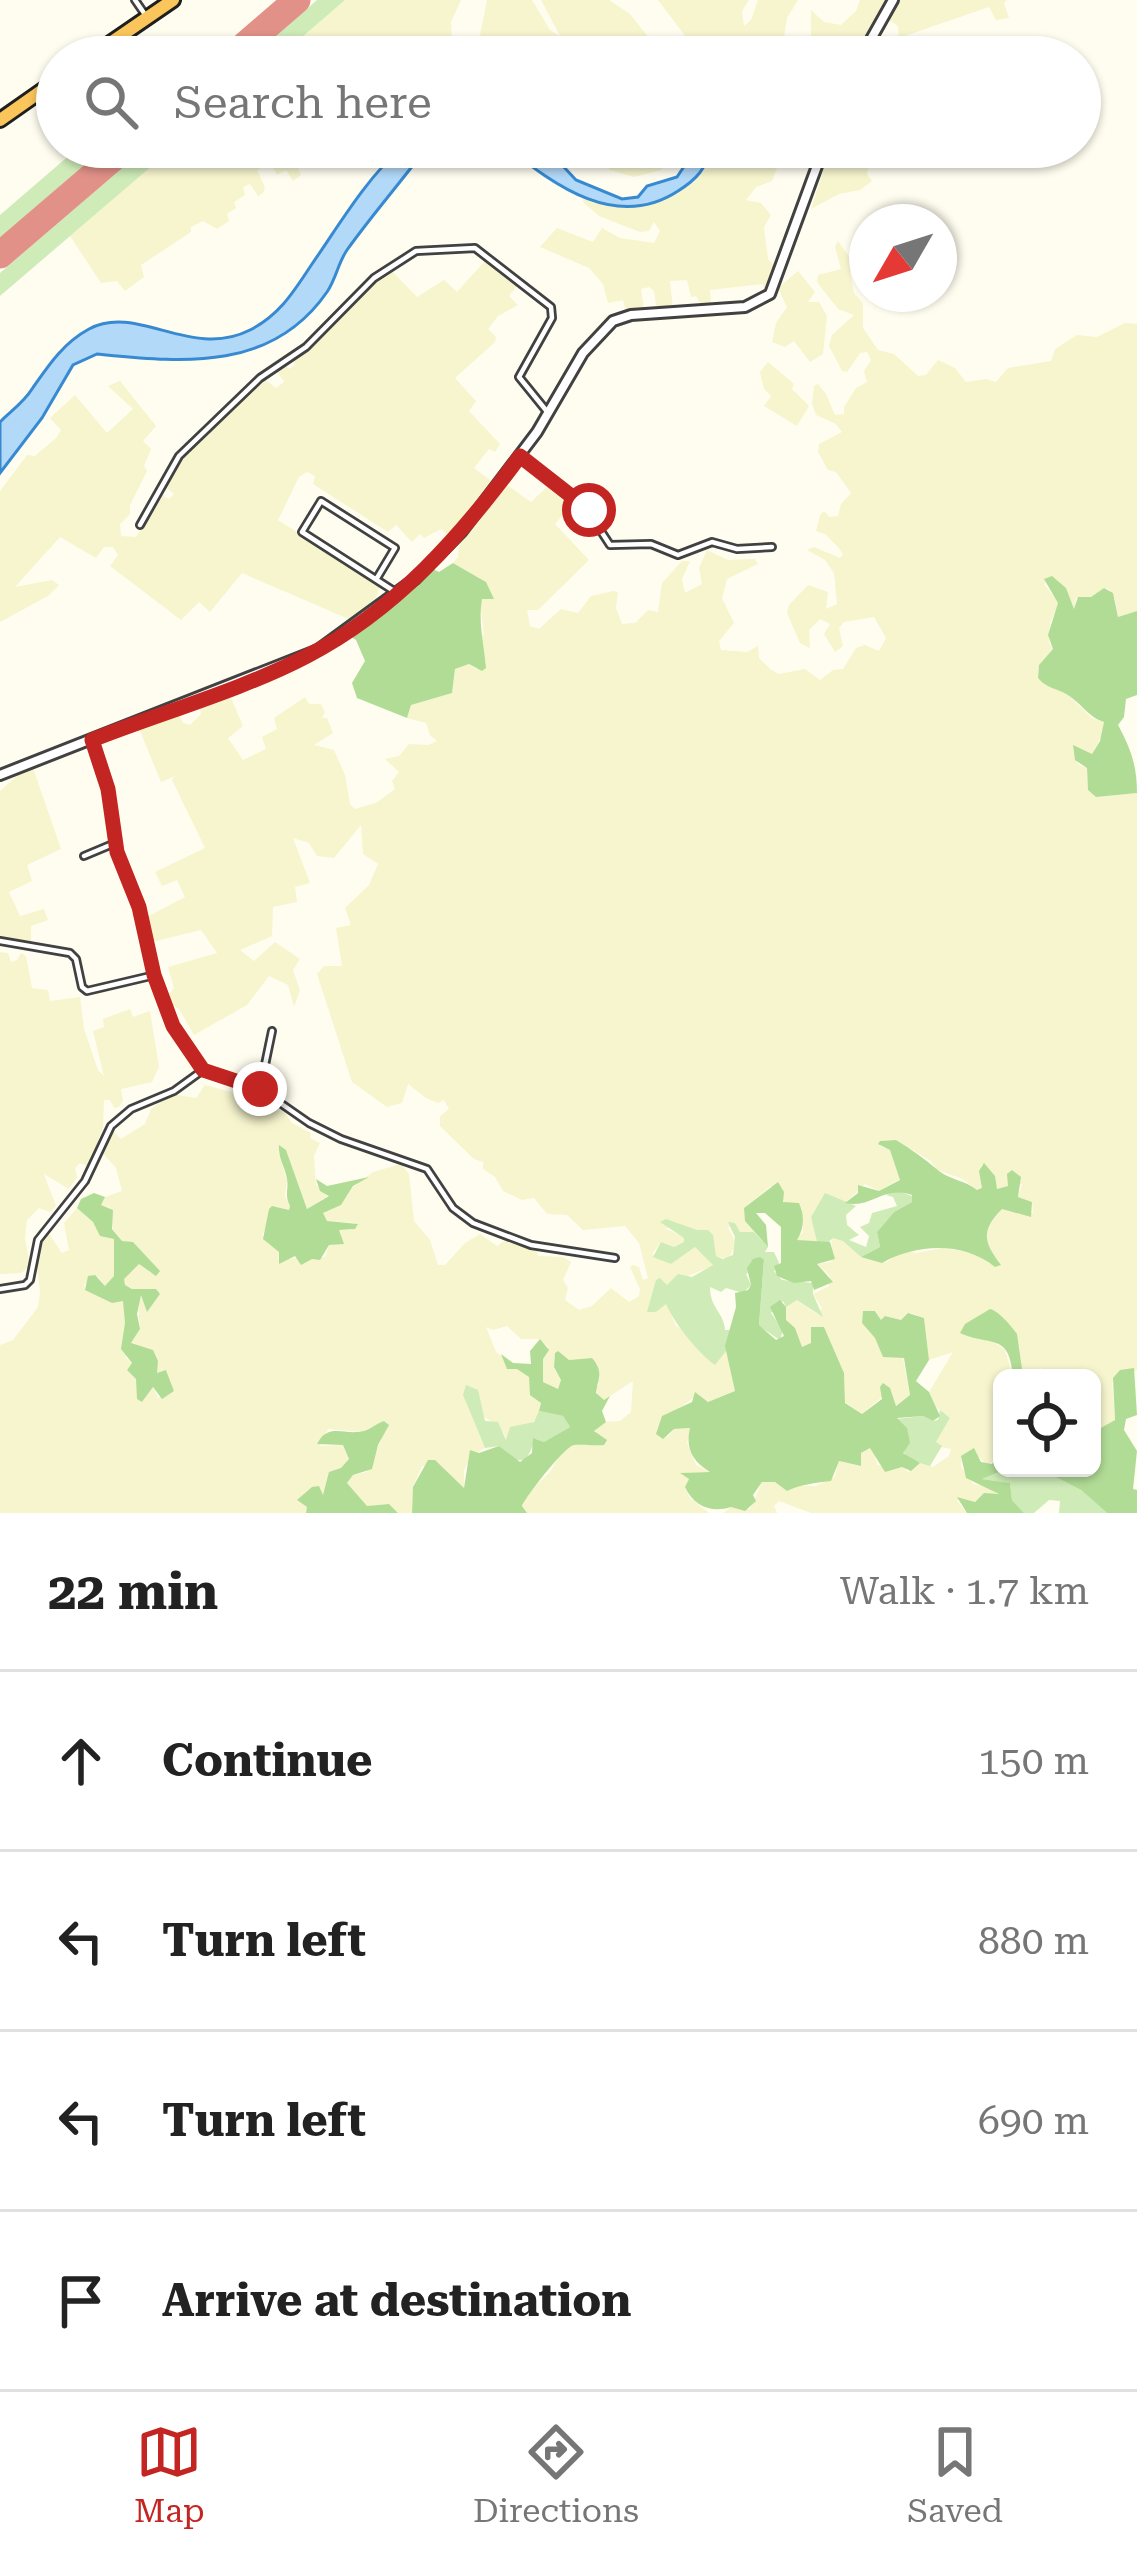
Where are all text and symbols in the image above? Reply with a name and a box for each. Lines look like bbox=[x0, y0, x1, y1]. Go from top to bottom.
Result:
search box bbox=[36, 36, 1101, 168]
icon: search bbox=[78, 69, 144, 135]
text: Search here bbox=[174, 76, 432, 129]
north arrow bbox=[849, 204, 957, 312]
route start bbox=[562, 483, 616, 537]
route end bbox=[233, 1062, 287, 1116]
map controls bbox=[993, 1369, 1101, 1477]
button: locate bbox=[993, 1369, 1101, 1477]
text: 22 min bbox=[48, 1562, 218, 1621]
text: Walk · 1.7 km bbox=[840, 1568, 1089, 1614]
icon: ahead bbox=[48, 1728, 114, 1794]
text: Continue bbox=[162, 1734, 373, 1787]
text: 150 m bbox=[978, 1738, 1089, 1784]
icon: left bbox=[48, 1908, 114, 1974]
text: Turn left bbox=[162, 1914, 366, 1967]
text: 880 m bbox=[978, 1918, 1089, 1964]
icon: left bbox=[48, 2088, 114, 2154]
text: Turn left bbox=[162, 2094, 366, 2147]
text: 690 m bbox=[978, 2098, 1089, 2144]
icon: arrive bbox=[48, 2268, 114, 2334]
text: Arrive at destination bbox=[162, 2274, 631, 2327]
tab: Map bbox=[134, 2419, 205, 2530]
tab: Directions bbox=[473, 2419, 639, 2530]
tab: Saved bbox=[907, 2419, 1003, 2530]

